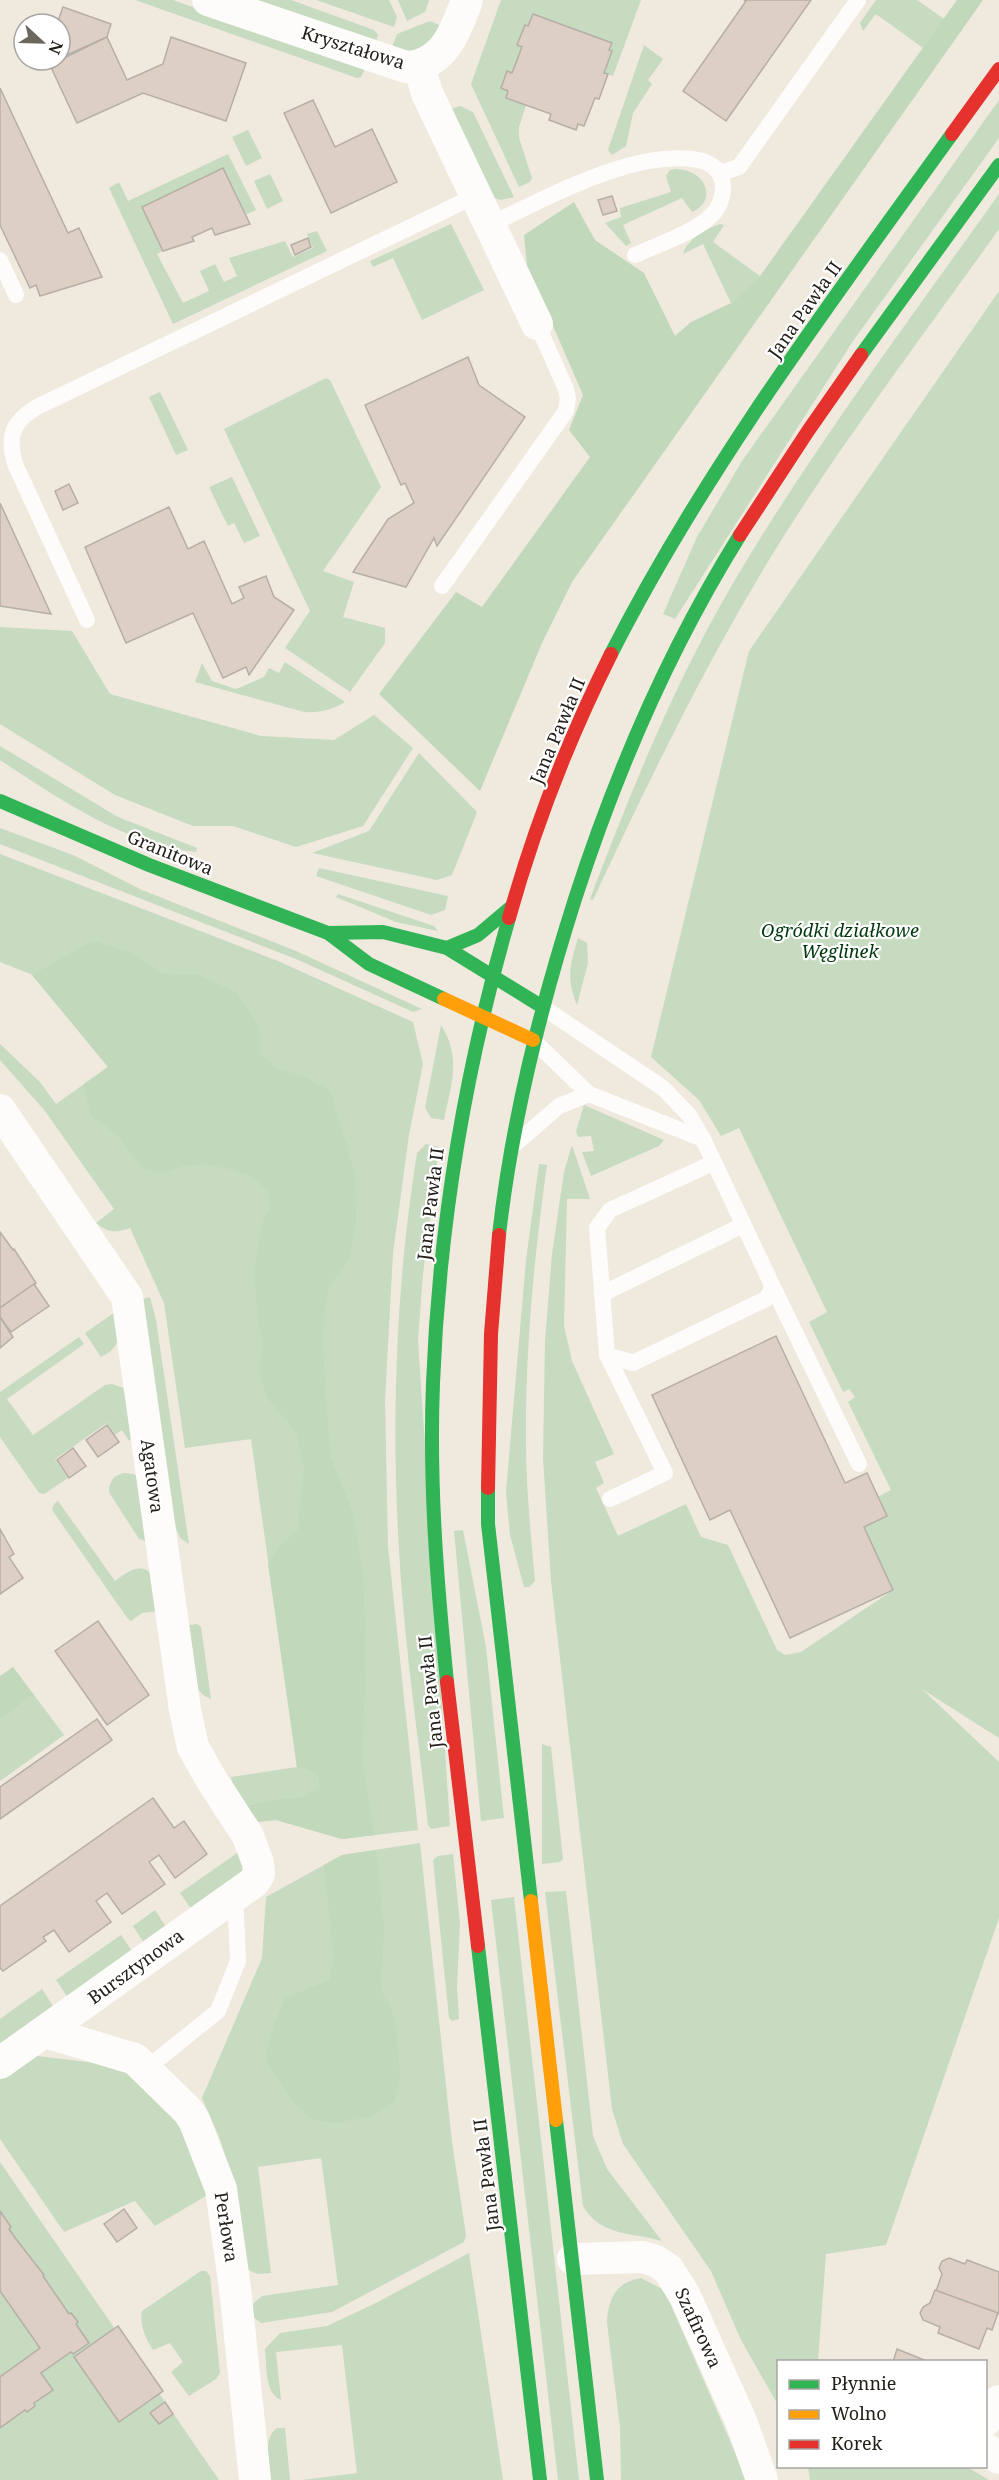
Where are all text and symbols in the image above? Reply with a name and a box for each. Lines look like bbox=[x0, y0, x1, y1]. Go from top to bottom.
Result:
north arrow bbox=[12, 12, 72, 72]
street label: Kryształowa bbox=[299, 20, 408, 74]
text: N bbox=[43, 38, 68, 58]
street label: Jana Pawła II bbox=[761, 256, 847, 364]
street label: Jana Pawła II bbox=[523, 674, 590, 788]
street label: Granitowa bbox=[124, 824, 217, 880]
park label: Ogródki działkowe Węglinek bbox=[761, 918, 919, 963]
street label: Jana Pawła II bbox=[411, 1146, 449, 1263]
street label: Agatowa bbox=[136, 1437, 170, 1514]
street label: Jana Pawła II bbox=[412, 1634, 448, 1751]
street label: Bursztynowa bbox=[83, 1923, 188, 2009]
street label: Jana Pawła II bbox=[467, 2117, 505, 2234]
street label: Perłowa bbox=[210, 2190, 244, 2264]
street label: Szafirowa bbox=[670, 2284, 728, 2371]
legend bbox=[777, 2360, 987, 2468]
text: Płynnie bbox=[831, 2371, 896, 2395]
text: Wolno bbox=[831, 2401, 887, 2425]
text: Korek bbox=[831, 2431, 883, 2455]

